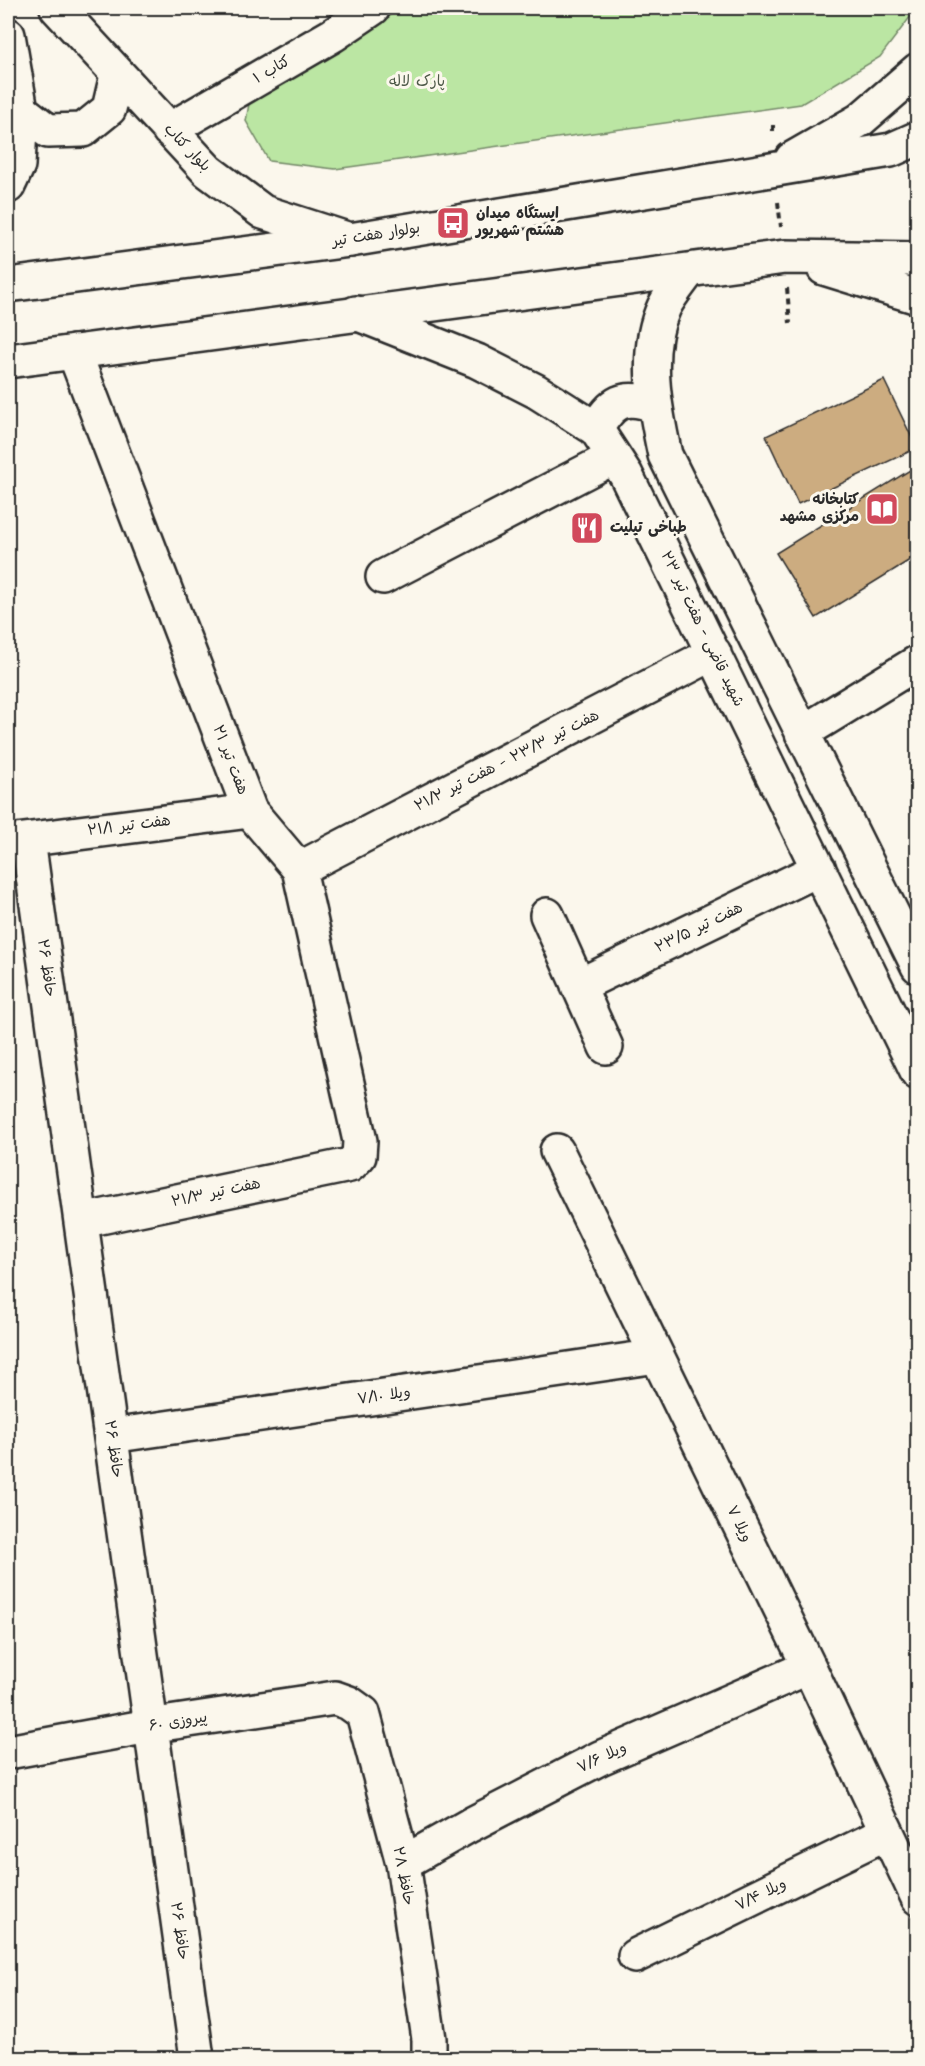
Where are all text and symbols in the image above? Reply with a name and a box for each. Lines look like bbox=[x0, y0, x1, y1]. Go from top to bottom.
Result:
street label: کتاب ۱ bbox=[249, 50, 295, 90]
park label: پارک لاله bbox=[389, 70, 445, 94]
street label: بلوار کتاب bbox=[158, 118, 216, 178]
place label: ایستگاه میدان هشتم شهریور bbox=[474, 202, 564, 243]
bus stop icon: ایستگاه میدان هشتم شهریور bbox=[435, 205, 471, 241]
street label: بولوار هفت تیر bbox=[328, 216, 422, 254]
place label: کتابخانه مرکزی مشهد bbox=[780, 488, 859, 529]
library icon: کتابخانه مرکزی مشهد bbox=[864, 491, 900, 527]
restaurant icon: طباخی تیلیت bbox=[569, 510, 605, 546]
place label: طباخی تیلیت bbox=[610, 516, 687, 540]
street label: شهید قاضی - هفت تیر ۲۳ bbox=[654, 547, 750, 711]
street label: هفت تیر ۲۳/۳ - هفت تیر ۲۱/۲ bbox=[410, 704, 604, 818]
street label: هفت تیر ۲۱ bbox=[206, 722, 254, 798]
street label: هفت تیر ۲۱/۱ bbox=[86, 809, 172, 843]
street label: هفت تیر ۲۳/۵ bbox=[651, 896, 747, 960]
street label: حافظ ۲۶ bbox=[30, 938, 62, 998]
street label: هفت تیر ۲۱/۳ bbox=[169, 1172, 263, 1214]
street label: ویلا ۷/۱۰ bbox=[356, 1380, 412, 1412]
street label: حافظ ۲۶ bbox=[97, 1419, 129, 1479]
street label: ویلا ۷ bbox=[720, 1502, 758, 1546]
street label: پیروزی ۶۰ bbox=[147, 1706, 209, 1738]
street label: ویلا ۷/۶ bbox=[573, 1736, 631, 1780]
street label: حافظ ۲۸ bbox=[386, 1844, 420, 1908]
street label: ویلا ۷/۴ bbox=[731, 1872, 791, 1918]
street label: حافظ ۲۶ bbox=[163, 1901, 195, 1961]

